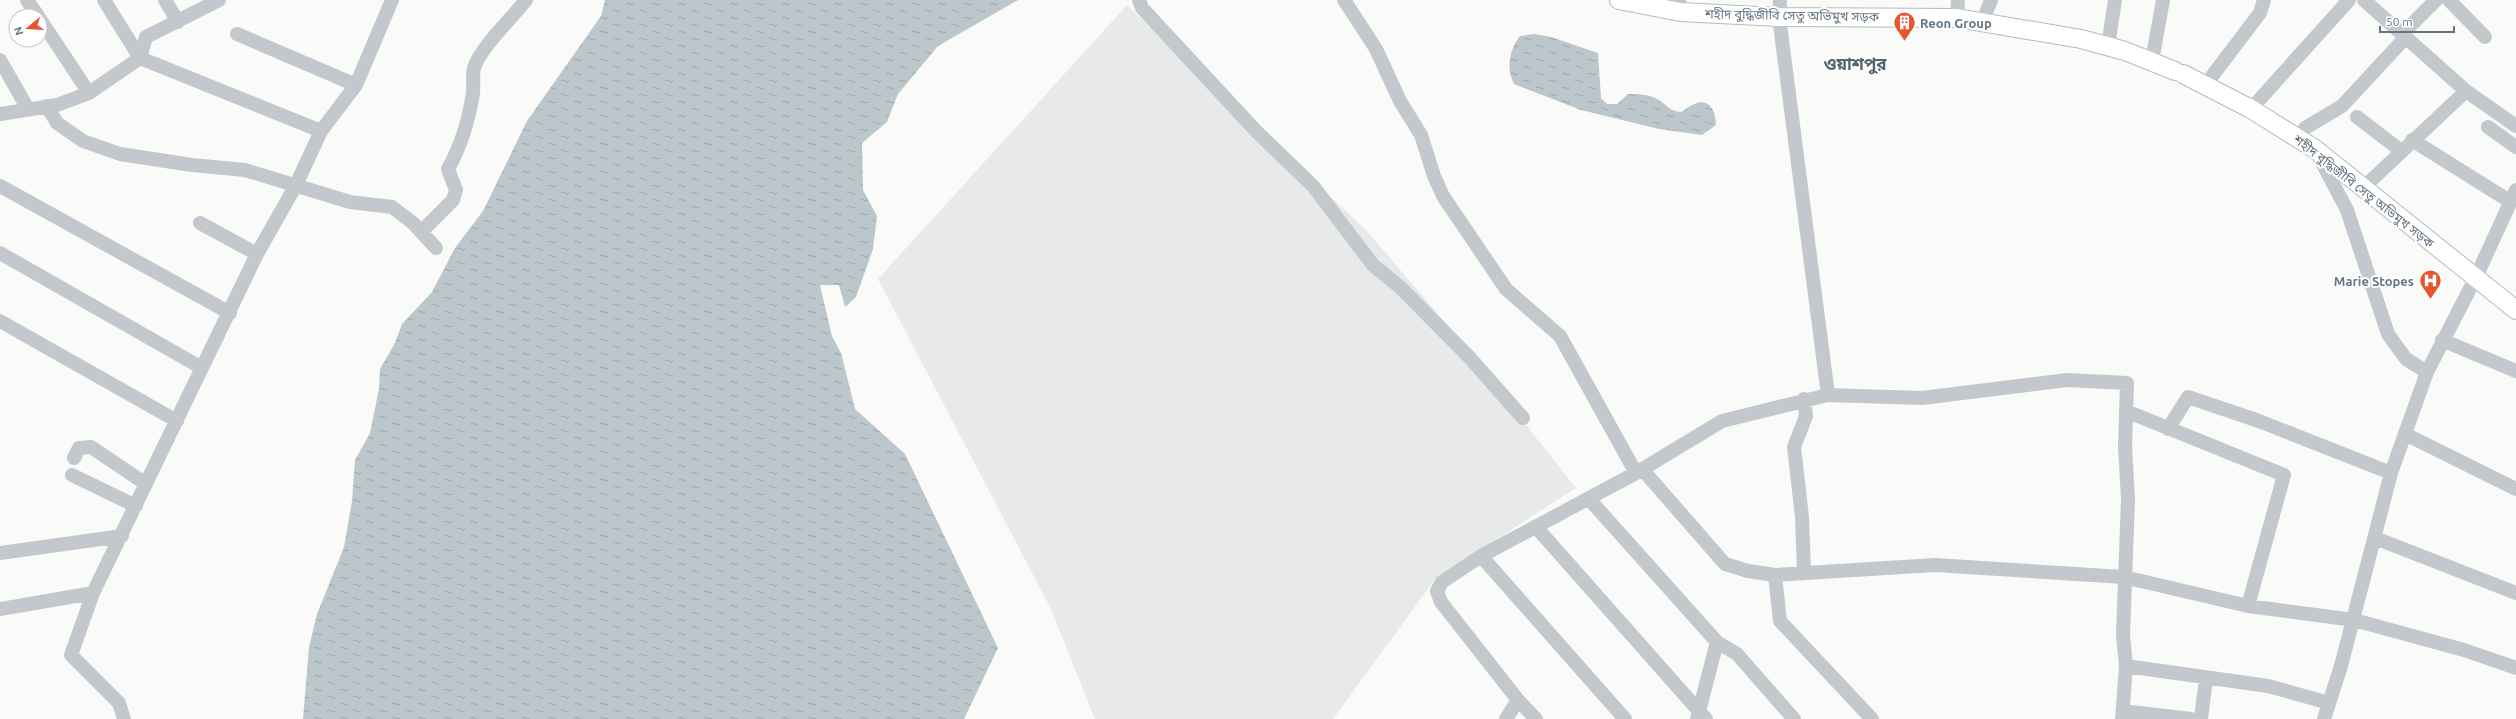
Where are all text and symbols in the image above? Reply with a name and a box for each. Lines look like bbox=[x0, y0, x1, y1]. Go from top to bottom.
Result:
street label: শহীদ বুদ্ধিজীবি সেতু অভিমুখ সড়ক bbox=[1704, 6, 1880, 26]
north arrow bbox=[8, 8, 48, 48]
scale bar bbox=[2380, 8, 2454, 34]
building icon: Reon Group bbox=[1891, 10, 1917, 43]
text: 50 m bbox=[2386, 15, 2413, 28]
place label: Reon Group bbox=[1920, 16, 1992, 30]
text: N bbox=[12, 25, 25, 37]
district label: ওয়াশপুর bbox=[1823, 54, 1887, 75]
street label: শহীদ বুদ্ধিজীবি সেতু অভিমুখ সড়ক bbox=[2289, 131, 2437, 252]
hospital icon: Marie Stopes bbox=[2417, 268, 2443, 301]
place label: Marie Stopes bbox=[2334, 274, 2414, 288]

